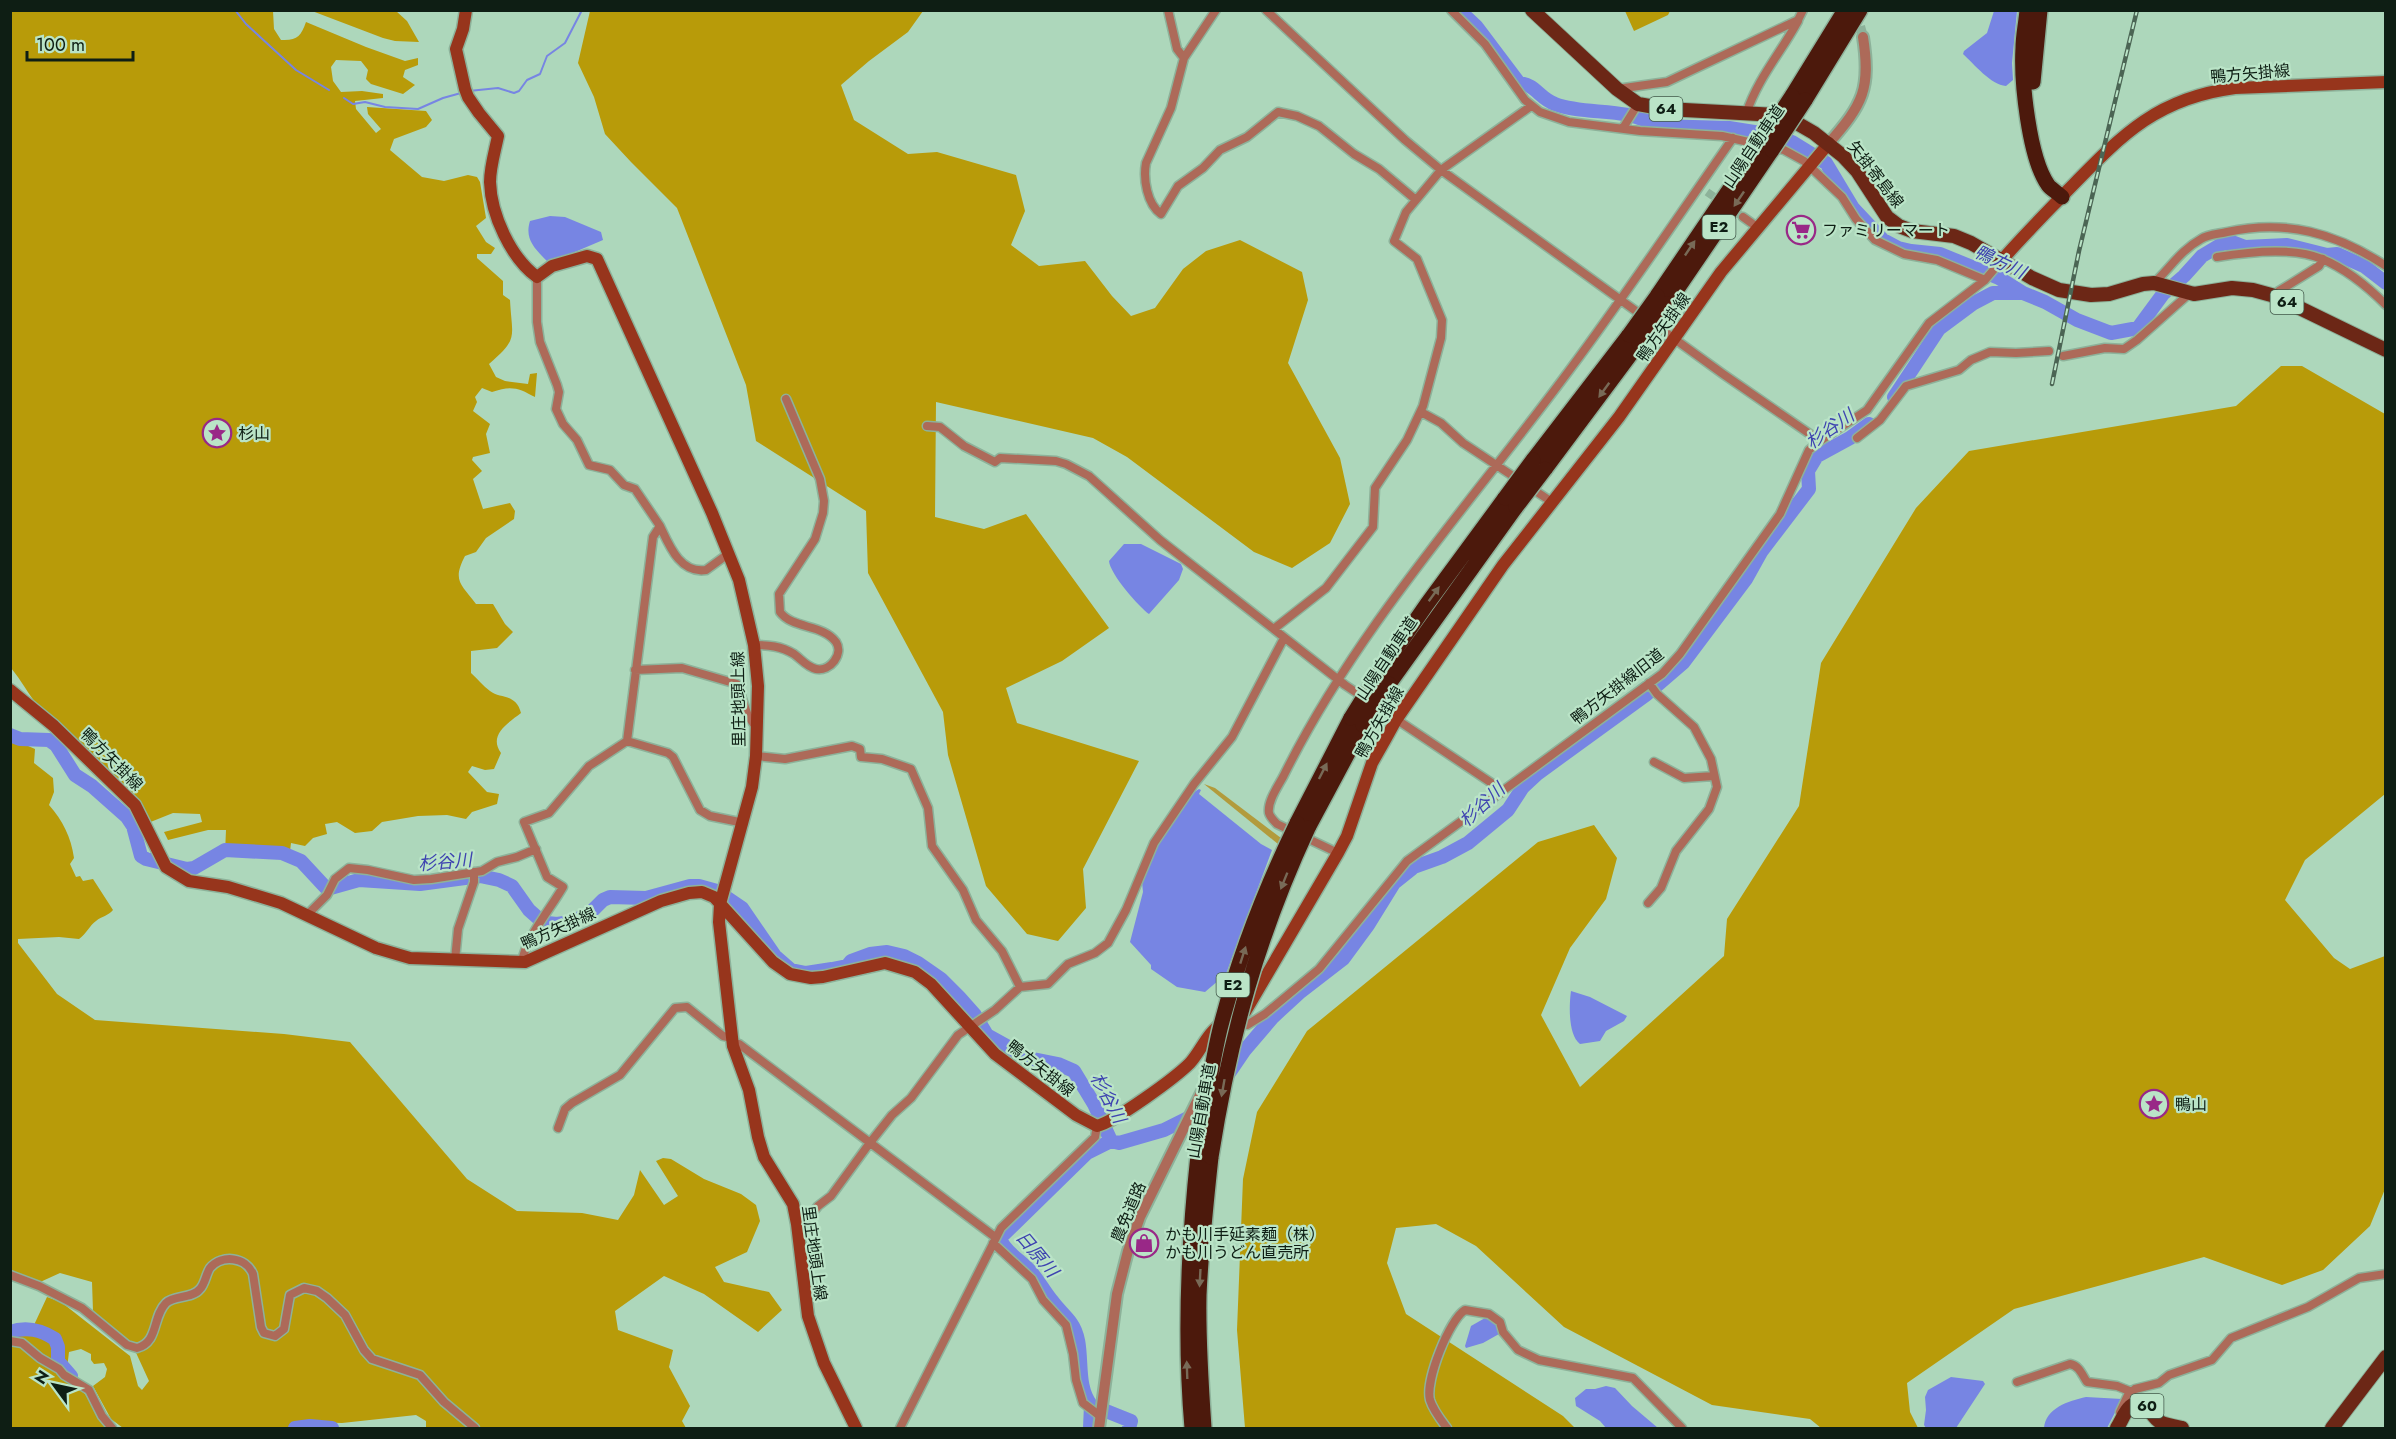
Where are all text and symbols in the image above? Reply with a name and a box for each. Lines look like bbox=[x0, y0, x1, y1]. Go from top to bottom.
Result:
scale bar bbox=[27, 24, 134, 62]
text: 100 m bbox=[36, 32, 85, 58]
street label: 鴨方矢掛線 bbox=[2209, 59, 2291, 88]
road number: 64 bbox=[1650, 97, 1682, 121]
street label: 山陽自動車道 bbox=[1717, 100, 1790, 193]
street label: 矢掛寄島線 bbox=[1842, 136, 1909, 213]
one-way arrow bbox=[1733, 190, 1745, 206]
supermarket icon: ファミリーマート bbox=[1785, 214, 1817, 246]
road number: E2 bbox=[1702, 215, 1736, 239]
place label: ファミリーマート bbox=[1822, 219, 1950, 242]
one-way arrow bbox=[1684, 239, 1695, 256]
water label: 鴨方川 bbox=[1970, 239, 2032, 286]
street label: 鴨方矢掛線 bbox=[1631, 288, 1696, 367]
road number: 64 bbox=[2270, 290, 2304, 314]
one-way arrow bbox=[1598, 381, 1610, 397]
water label: 杉谷川 bbox=[1800, 402, 1861, 455]
place icon: 杉山 bbox=[201, 417, 233, 449]
place label: 杉山 bbox=[238, 422, 270, 445]
one-way arrow bbox=[1428, 586, 1440, 601]
street label: 山陽自動車道 bbox=[1350, 612, 1423, 705]
street label: 鴨方矢掛線旧道 bbox=[1566, 643, 1669, 730]
street label: 里庄地頭上線 bbox=[726, 651, 751, 747]
street label: 鴨方矢掛線 bbox=[1349, 682, 1409, 763]
street label: 鴨方矢掛線 bbox=[75, 723, 148, 796]
one-way arrow bbox=[1318, 762, 1328, 779]
water label: 杉谷川 bbox=[1453, 776, 1512, 833]
water label: 杉谷川 bbox=[417, 847, 475, 877]
one-way arrow bbox=[1279, 872, 1288, 890]
street label: 鴨方矢掛線 bbox=[517, 902, 599, 955]
one-way arrow bbox=[1239, 946, 1248, 964]
road number: E2 bbox=[1216, 973, 1250, 997]
street label: 鴨方矢掛線 bbox=[1002, 1035, 1079, 1102]
street label: 山陽自動車道 bbox=[1182, 1062, 1221, 1160]
water label: 杉谷川 bbox=[1084, 1068, 1133, 1130]
one-way arrow bbox=[1218, 1079, 1227, 1098]
place icon: 鴨山 bbox=[2138, 1088, 2170, 1120]
place label: 鴨山 bbox=[2175, 1093, 2207, 1116]
street label: 農免道路 bbox=[1105, 1178, 1152, 1246]
street label: 里庄地頭上線 bbox=[796, 1204, 833, 1302]
place label: かも川手延素麺（株） かも川うどん直売所 bbox=[1165, 1223, 1325, 1264]
water label: 日原川 bbox=[1010, 1225, 1066, 1285]
shop icon: かも川手延素麺（株） かも川うどん直売所 bbox=[1128, 1227, 1160, 1259]
one-way arrow bbox=[1196, 1269, 1205, 1288]
north arrow bbox=[24, 1355, 84, 1415]
one-way arrow bbox=[1183, 1361, 1192, 1380]
text: N bbox=[29, 1366, 55, 1389]
road number: 60 bbox=[2130, 1394, 2164, 1418]

